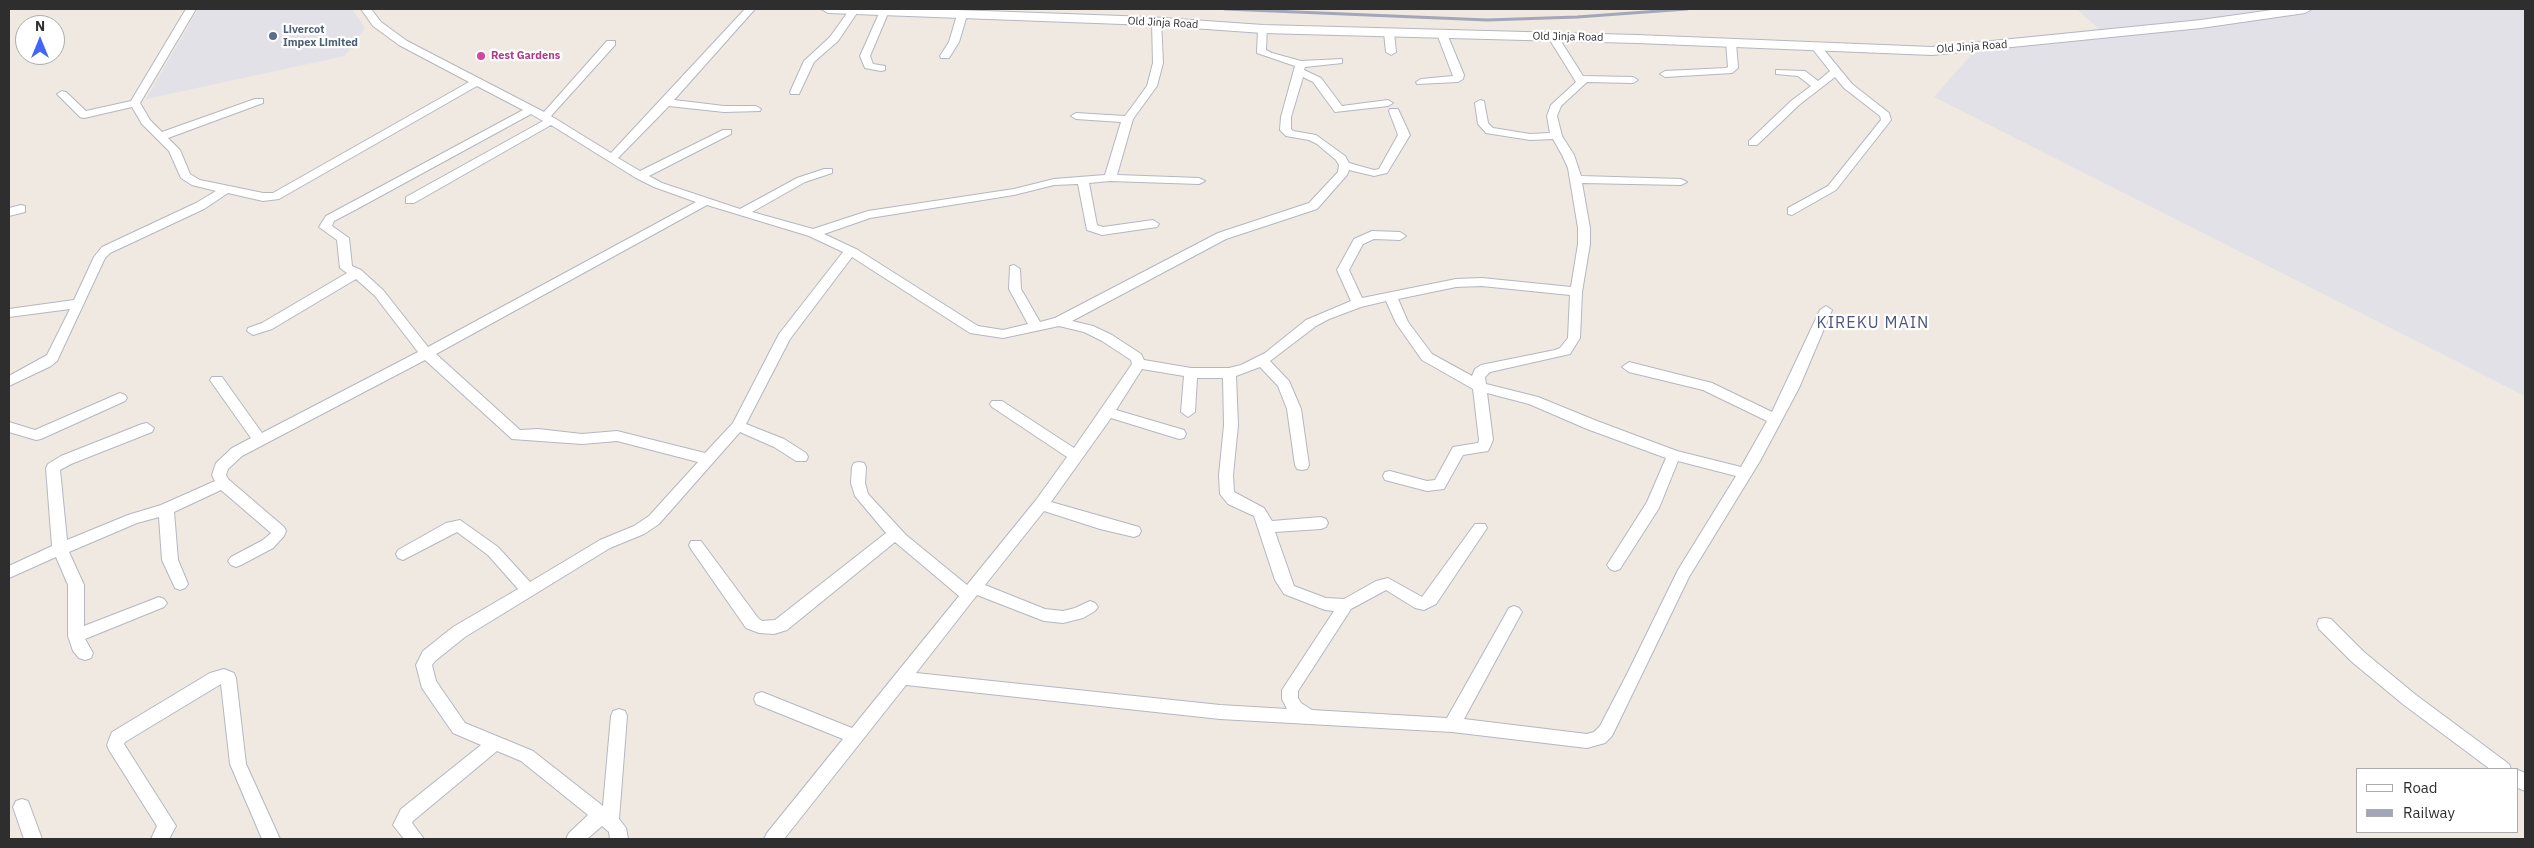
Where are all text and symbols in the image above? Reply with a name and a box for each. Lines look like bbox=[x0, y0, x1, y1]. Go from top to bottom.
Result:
north arrow bbox=[15, 15, 65, 65]
street label: Old Jinja Road bbox=[1127, 15, 1199, 31]
text: N bbox=[35, 17, 45, 35]
place label: Livercot Impex Limited bbox=[283, 23, 358, 49]
marker: Livercot Impex Limited bbox=[267, 30, 279, 42]
street label: Old Jinja Road bbox=[1532, 30, 1604, 44]
street label: Old Jinja Road bbox=[1936, 38, 2008, 56]
place label: Rest Gardens bbox=[491, 49, 560, 63]
marker: Rest Gardens bbox=[475, 50, 487, 62]
district label: KIREKU MAIN bbox=[1815, 313, 1931, 333]
legend bbox=[2356, 768, 2519, 833]
text: Road bbox=[2403, 778, 2438, 797]
text: Railway bbox=[2403, 803, 2455, 822]

